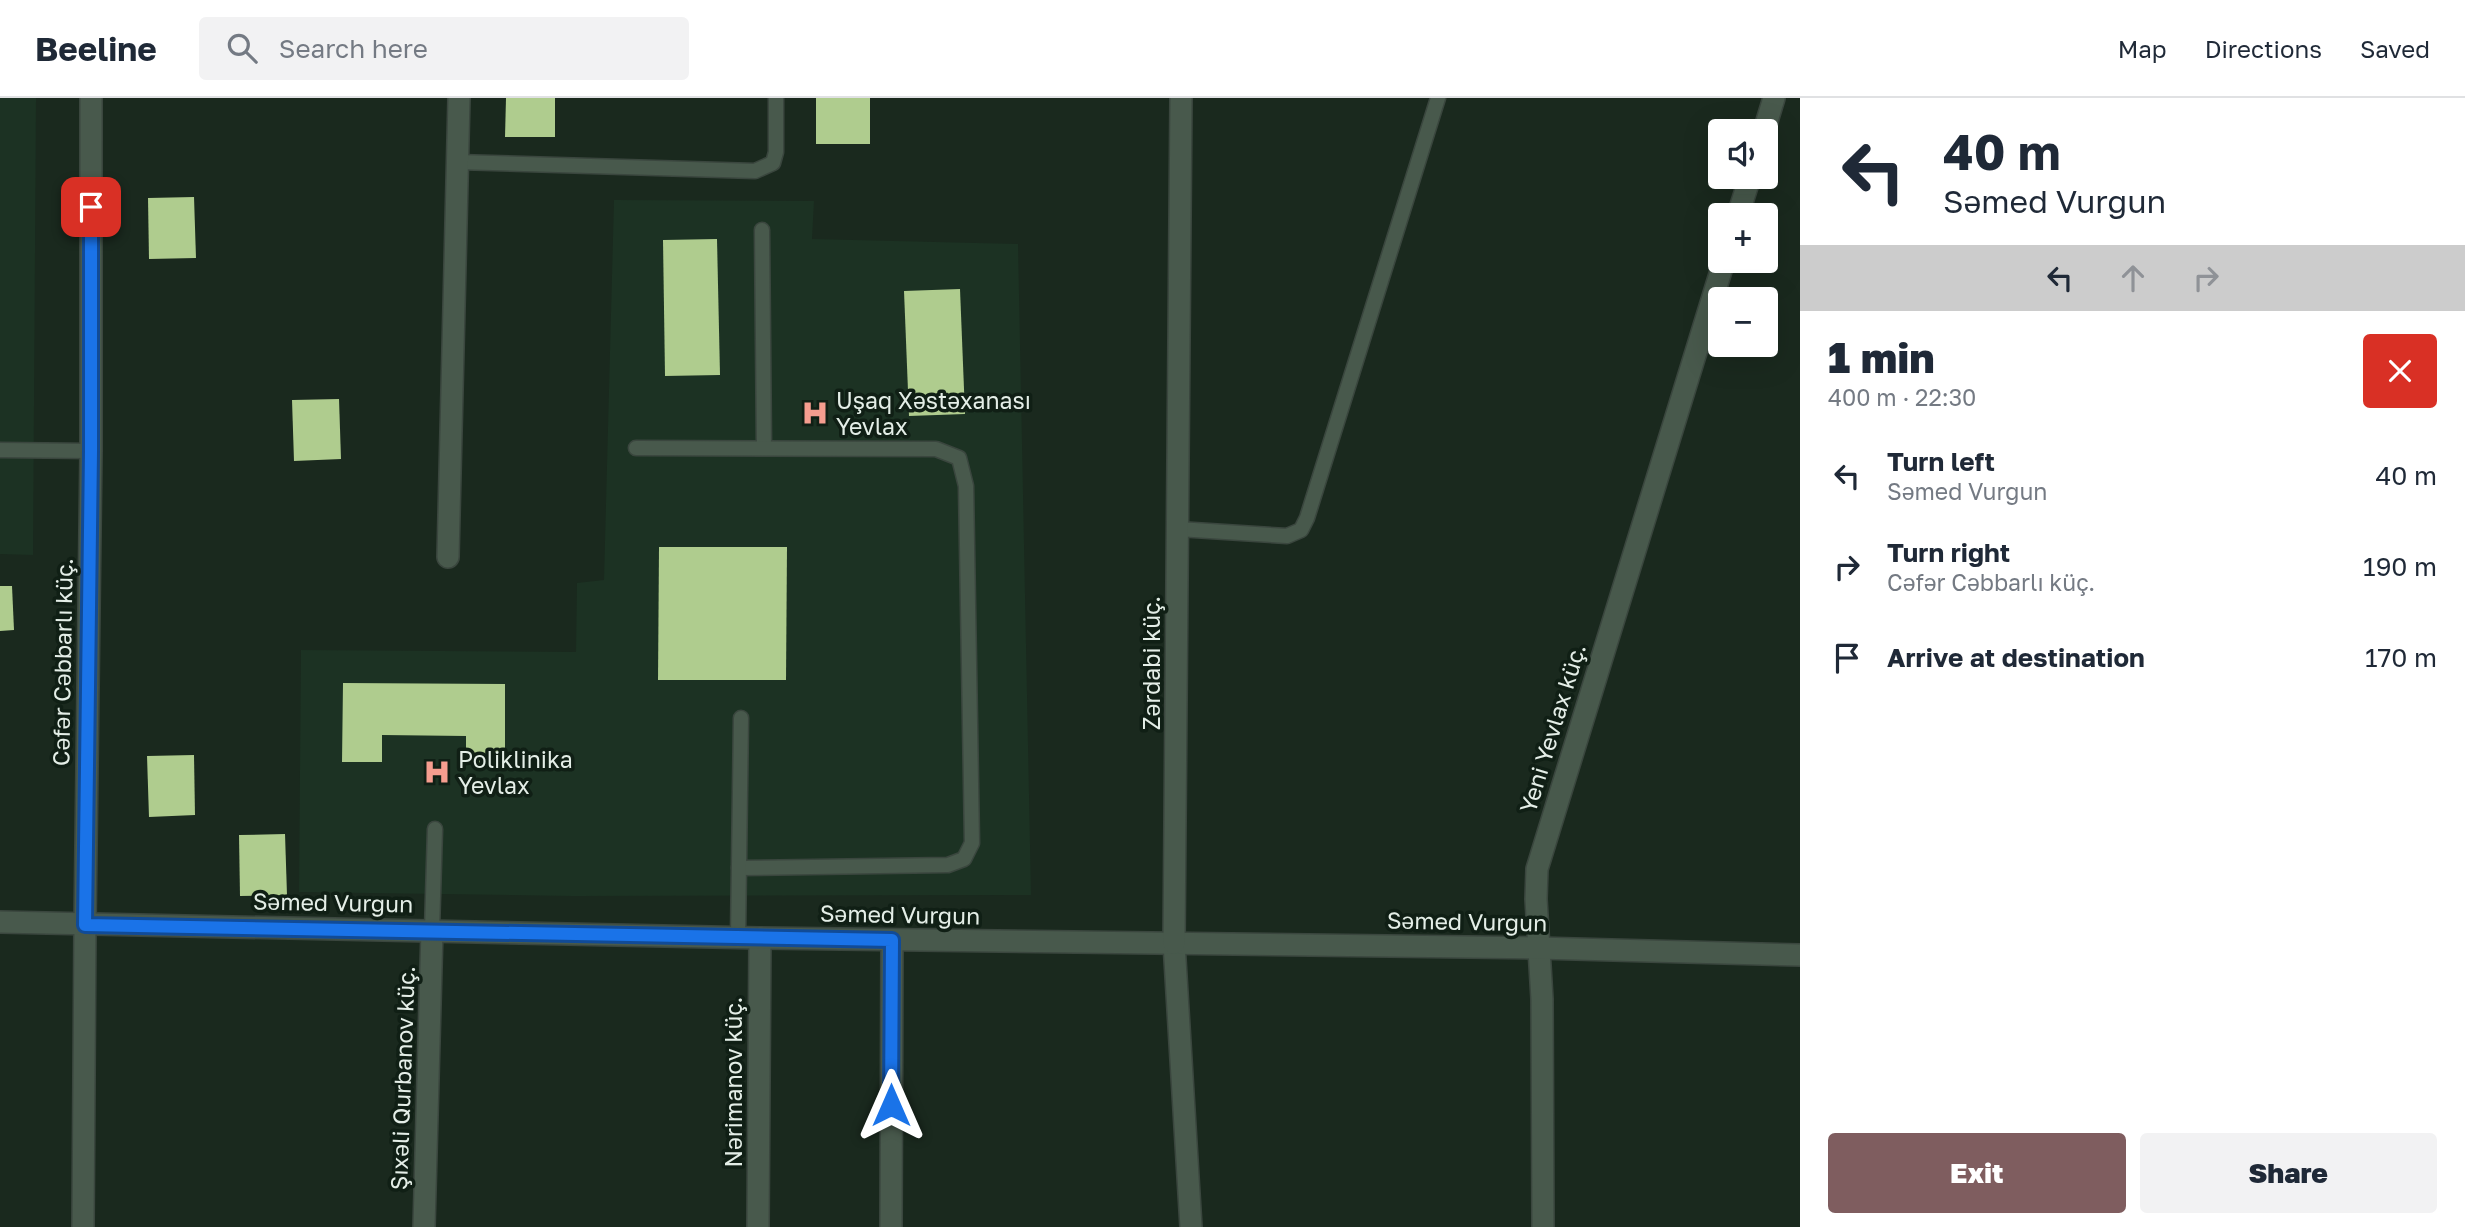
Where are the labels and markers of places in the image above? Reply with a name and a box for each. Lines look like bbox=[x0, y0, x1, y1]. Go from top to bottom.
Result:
pin bbox=[61, 177, 121, 237]
place label: Uşaq Xəstəxanası Yevlax bbox=[836, 386, 1031, 440]
hospital icon: Uşaq Xəstəxanası Yevlax bbox=[800, 398, 830, 428]
place label: Poliklinika Yevlax bbox=[458, 745, 573, 799]
hospital icon: Poliklinika Yevlax bbox=[422, 757, 452, 787]

